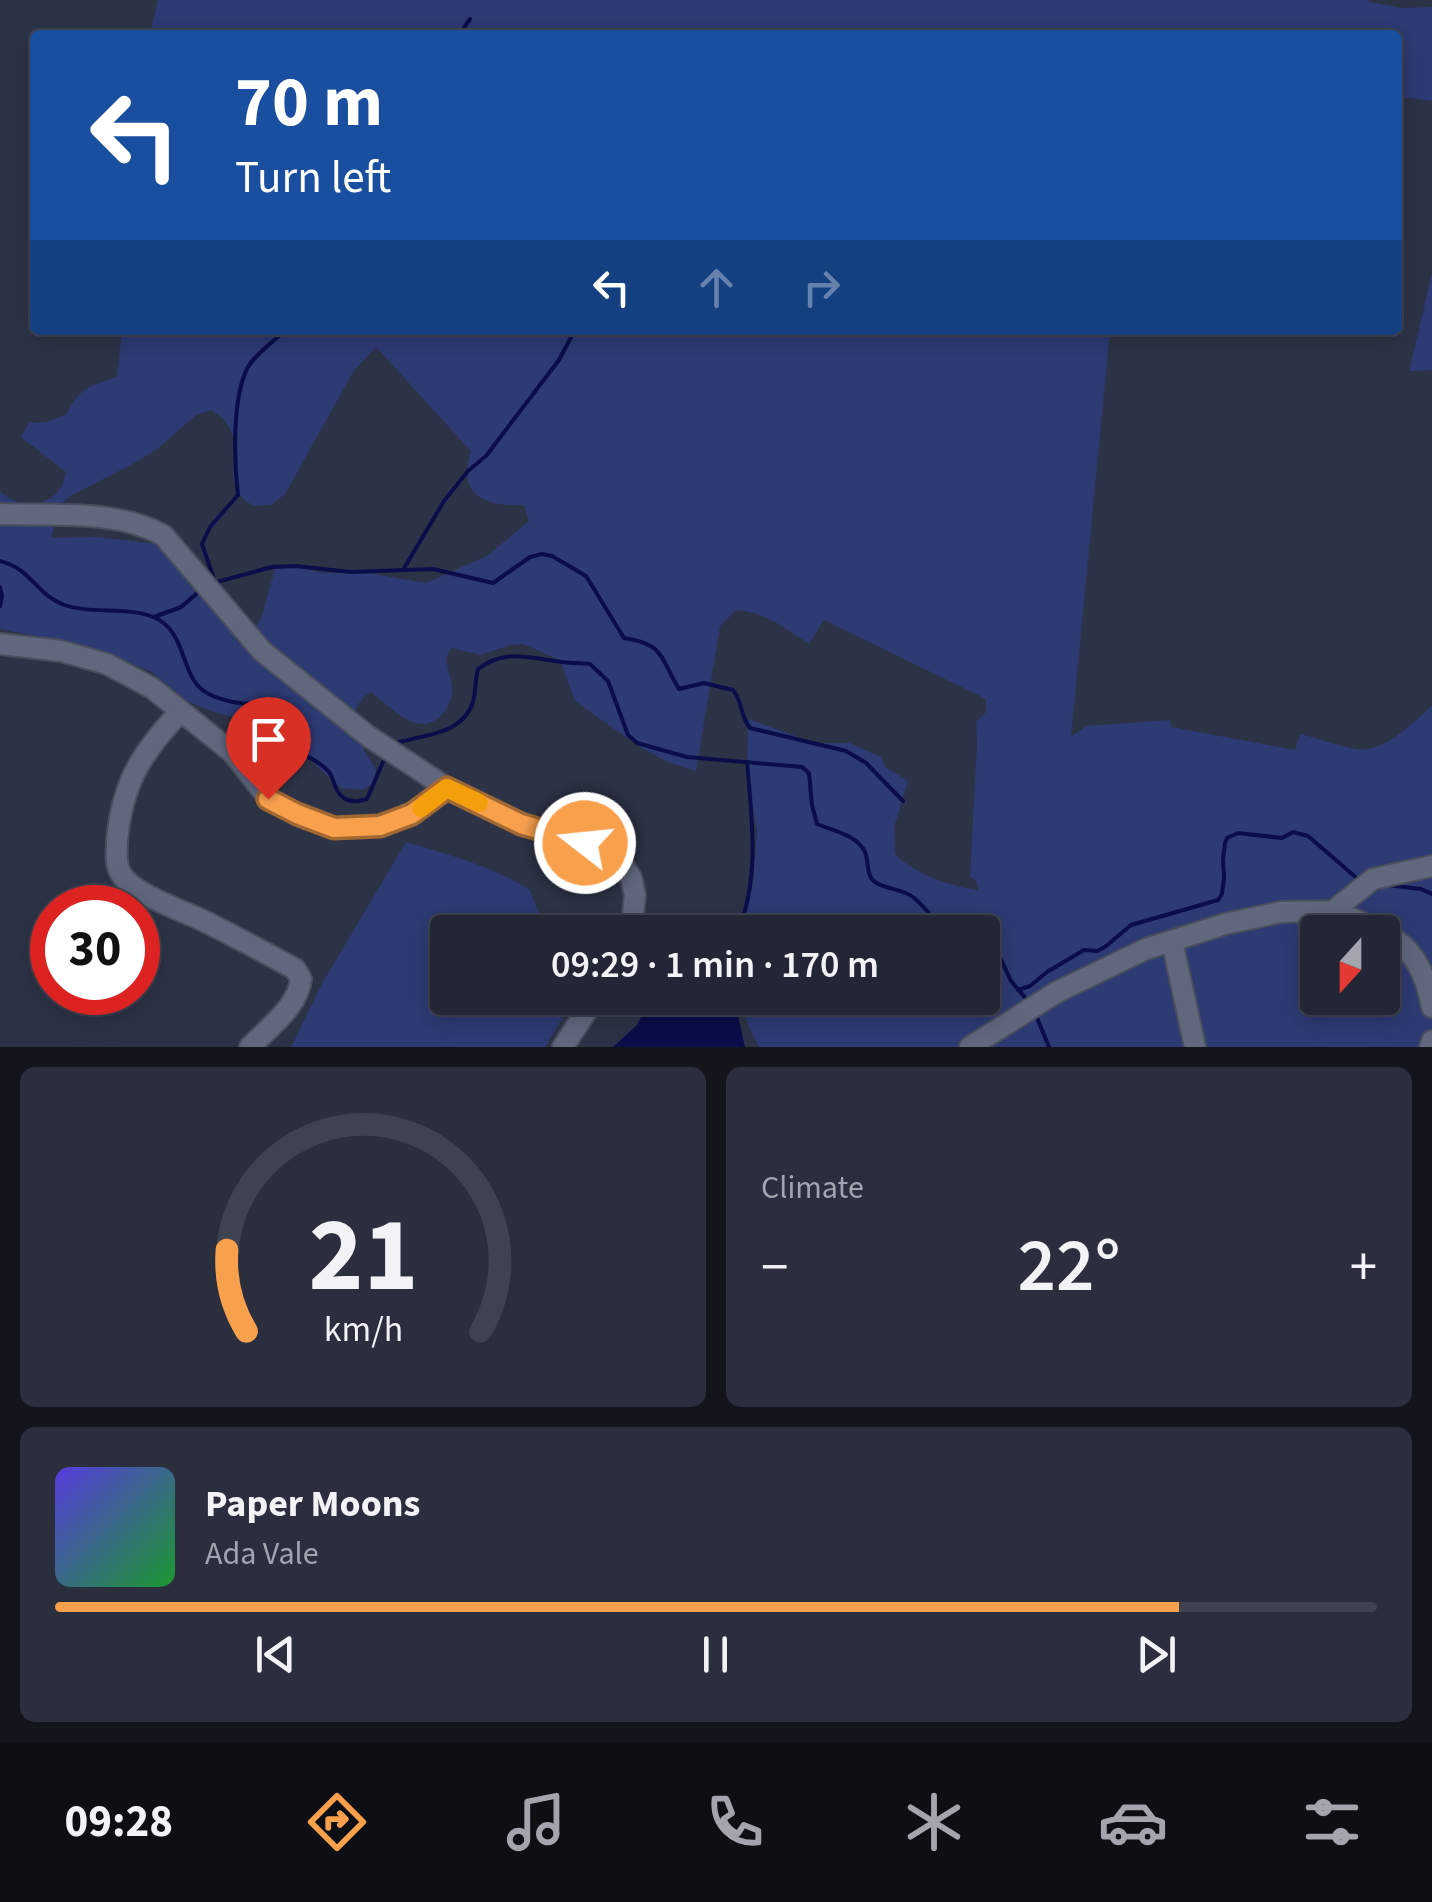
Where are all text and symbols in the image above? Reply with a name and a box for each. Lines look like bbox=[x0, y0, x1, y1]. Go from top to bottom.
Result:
text: 70 m bbox=[235, 53, 383, 153]
icon: left bbox=[70, 70, 200, 200]
text: Turn left bbox=[235, 146, 391, 210]
icon: left bbox=[584, 260, 639, 315]
icon: ahead bbox=[689, 260, 744, 315]
icon: right bbox=[794, 260, 849, 315]
pin bbox=[226, 697, 311, 800]
icon: arrive bbox=[241, 712, 296, 767]
position arrow bbox=[533, 791, 637, 895]
speed limit sign: 30 bbox=[30, 885, 160, 1015]
north arrow bbox=[1300, 915, 1400, 1015]
map controls bbox=[1300, 915, 1400, 1015]
text: 09:29 · 1 min · 170 m bbox=[551, 938, 879, 992]
text: Climate bbox=[761, 1165, 864, 1211]
text: 21 bbox=[308, 1183, 418, 1331]
text: 22° bbox=[1017, 1213, 1121, 1320]
text: − bbox=[761, 1229, 788, 1307]
text: + bbox=[1350, 1229, 1377, 1307]
text: km/h bbox=[323, 1304, 403, 1355]
text: Paper Moons bbox=[205, 1477, 420, 1531]
text: Ada Vale bbox=[205, 1531, 319, 1577]
icon: previous bbox=[248, 1627, 303, 1682]
icon: pause bbox=[688, 1627, 743, 1682]
icon: next bbox=[1129, 1627, 1184, 1682]
icon: directions bbox=[302, 1787, 372, 1857]
icon: music bbox=[501, 1787, 571, 1857]
icon: phone bbox=[700, 1787, 770, 1857]
icon: climate bbox=[899, 1787, 969, 1857]
icon: car bbox=[1098, 1787, 1168, 1857]
icon: filters bbox=[1297, 1787, 1367, 1857]
text: 09:28 bbox=[65, 1790, 173, 1854]

